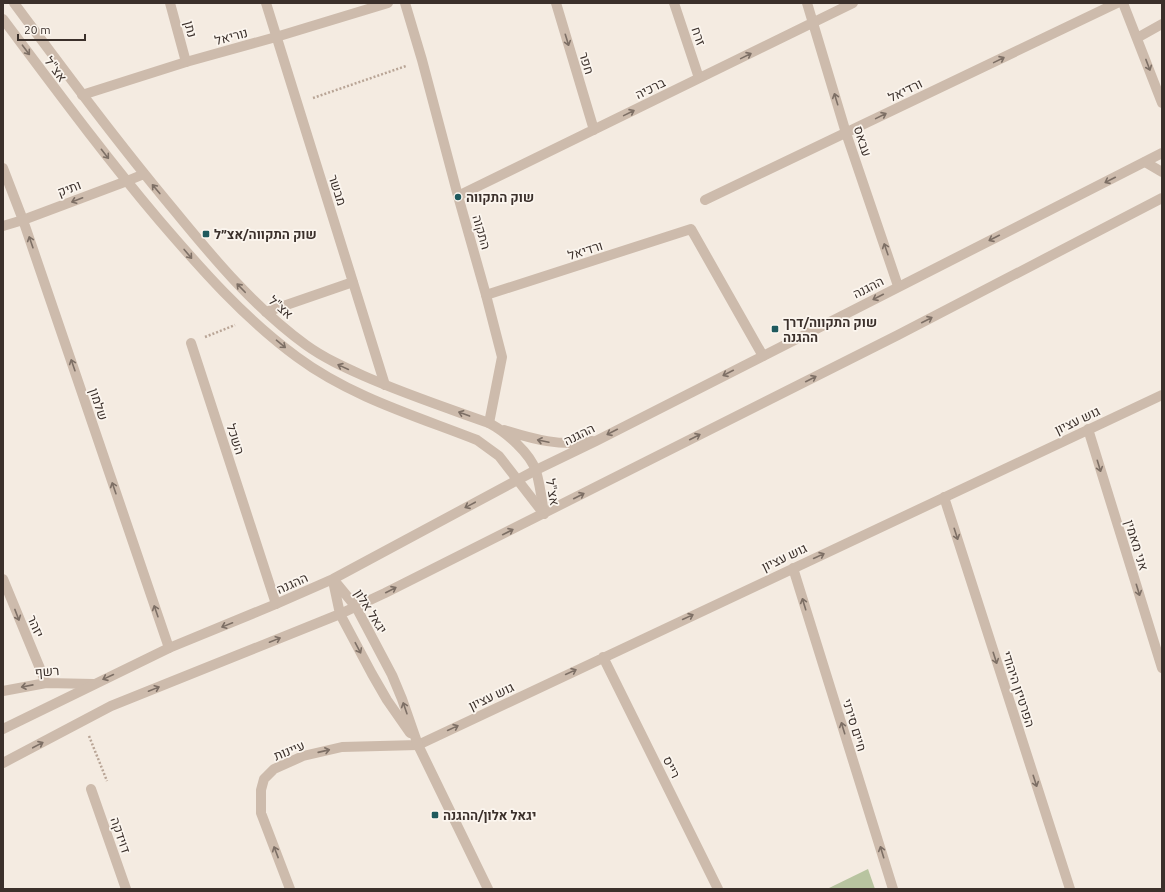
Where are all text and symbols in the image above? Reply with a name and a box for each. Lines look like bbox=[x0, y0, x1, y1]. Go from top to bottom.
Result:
scale bar bbox=[18, 16, 85, 42]
street label: נתן bbox=[181, 19, 200, 39]
text: 20 m bbox=[24, 23, 51, 36]
street label: נוריאל bbox=[213, 25, 249, 47]
street label: זרח bbox=[689, 25, 709, 48]
one-way arrow bbox=[564, 34, 571, 47]
one-way arrow bbox=[22, 45, 30, 56]
street label: חפר bbox=[577, 50, 597, 76]
one-way arrow bbox=[740, 51, 752, 59]
street label: אצ"ל bbox=[42, 54, 70, 84]
one-way arrow bbox=[992, 56, 1004, 63]
one-way arrow bbox=[1144, 59, 1152, 71]
street label: ברכיה bbox=[633, 75, 667, 101]
street label: ורדיאל bbox=[886, 76, 924, 104]
one-way arrow bbox=[832, 93, 839, 106]
one-way arrow bbox=[623, 108, 635, 116]
one-way arrow bbox=[875, 112, 887, 119]
street label: עבאס bbox=[852, 124, 874, 158]
one-way arrow bbox=[101, 148, 109, 159]
street label: מבשר bbox=[326, 173, 350, 207]
one-way arrow bbox=[1104, 176, 1116, 184]
street label: ותיק bbox=[55, 177, 83, 200]
one-way arrow bbox=[152, 183, 161, 194]
place label: שוק התקווה bbox=[466, 190, 534, 205]
marker: שוק התקווה bbox=[453, 192, 463, 202]
one-way arrow bbox=[71, 196, 83, 204]
street label: התקוה bbox=[469, 213, 494, 251]
place label: שוק התקווה/אצ״ל bbox=[214, 227, 317, 242]
marker: שוק התקווה/אצ״ל bbox=[201, 229, 211, 239]
one-way arrow bbox=[988, 235, 1000, 242]
one-way arrow bbox=[26, 237, 34, 249]
street label: ורדיאל bbox=[566, 238, 604, 262]
one-way arrow bbox=[881, 244, 889, 256]
one-way arrow bbox=[183, 248, 192, 259]
street label: ההגנה bbox=[850, 273, 886, 301]
one-way arrow bbox=[236, 283, 245, 293]
street label: אצ"ל bbox=[266, 293, 296, 321]
one-way arrow bbox=[872, 294, 884, 301]
place label: שוק התקווה/דרך ההגנה bbox=[783, 315, 877, 344]
one-way arrow bbox=[921, 315, 933, 323]
marker: שוק התקווה/דרך ההגנה bbox=[770, 324, 780, 334]
one-way arrow bbox=[276, 340, 287, 348]
one-way arrow bbox=[68, 360, 76, 372]
one-way arrow bbox=[337, 363, 349, 370]
one-way arrow bbox=[722, 370, 734, 378]
one-way arrow bbox=[805, 374, 817, 382]
street label: שלמון bbox=[86, 386, 111, 422]
street label: גוש עציון bbox=[1052, 403, 1102, 437]
one-way arrow bbox=[458, 410, 470, 418]
street label: ההגנה bbox=[561, 421, 597, 447]
street label: השכל bbox=[224, 422, 248, 456]
one-way arrow bbox=[607, 429, 619, 437]
one-way arrow bbox=[689, 433, 701, 440]
one-way arrow bbox=[537, 436, 550, 444]
one-way arrow bbox=[1096, 460, 1103, 473]
street label: אצ"ל bbox=[544, 477, 562, 507]
one-way arrow bbox=[110, 483, 118, 495]
one-way arrow bbox=[573, 492, 585, 499]
one-way arrow bbox=[465, 502, 477, 509]
street label: אני מאמין bbox=[1122, 518, 1151, 572]
one-way arrow bbox=[952, 527, 960, 539]
one-way arrow bbox=[501, 528, 513, 535]
street label: גוש עציון bbox=[759, 540, 809, 574]
one-way arrow bbox=[812, 552, 824, 559]
street label: ההגנה bbox=[274, 570, 310, 596]
one-way arrow bbox=[1135, 584, 1142, 597]
street label: יגאל אלון bbox=[351, 586, 390, 636]
one-way arrow bbox=[385, 586, 397, 593]
one-way arrow bbox=[800, 597, 807, 610]
one-way arrow bbox=[152, 606, 160, 618]
one-way arrow bbox=[14, 608, 22, 620]
street label: יזהר bbox=[25, 613, 47, 639]
one-way arrow bbox=[682, 613, 694, 620]
one-way arrow bbox=[221, 621, 233, 629]
one-way arrow bbox=[269, 636, 281, 643]
one-way arrow bbox=[355, 642, 362, 654]
street label: הפרטיזן היהודי bbox=[999, 649, 1038, 729]
one-way arrow bbox=[992, 651, 999, 664]
street label: רשף bbox=[34, 663, 60, 680]
one-way arrow bbox=[564, 668, 576, 675]
one-way arrow bbox=[102, 674, 114, 681]
street label: גוש עציון bbox=[466, 679, 516, 713]
one-way arrow bbox=[21, 682, 34, 690]
one-way arrow bbox=[148, 684, 160, 692]
street label: חיים סירני bbox=[840, 697, 870, 753]
one-way arrow bbox=[401, 701, 408, 714]
one-way arrow bbox=[839, 721, 846, 734]
one-way arrow bbox=[447, 724, 459, 731]
street label: עיינות bbox=[272, 738, 306, 762]
one-way arrow bbox=[31, 741, 43, 748]
one-way arrow bbox=[317, 747, 330, 755]
street label: רייס bbox=[661, 754, 683, 780]
one-way arrow bbox=[1032, 775, 1039, 788]
place label: יגאל אלון/ההגנה bbox=[443, 808, 536, 823]
marker: יגאל אלון/ההגנה bbox=[430, 810, 440, 820]
street label: דוידקה bbox=[107, 815, 134, 855]
one-way arrow bbox=[878, 845, 885, 858]
one-way arrow bbox=[272, 847, 280, 859]

